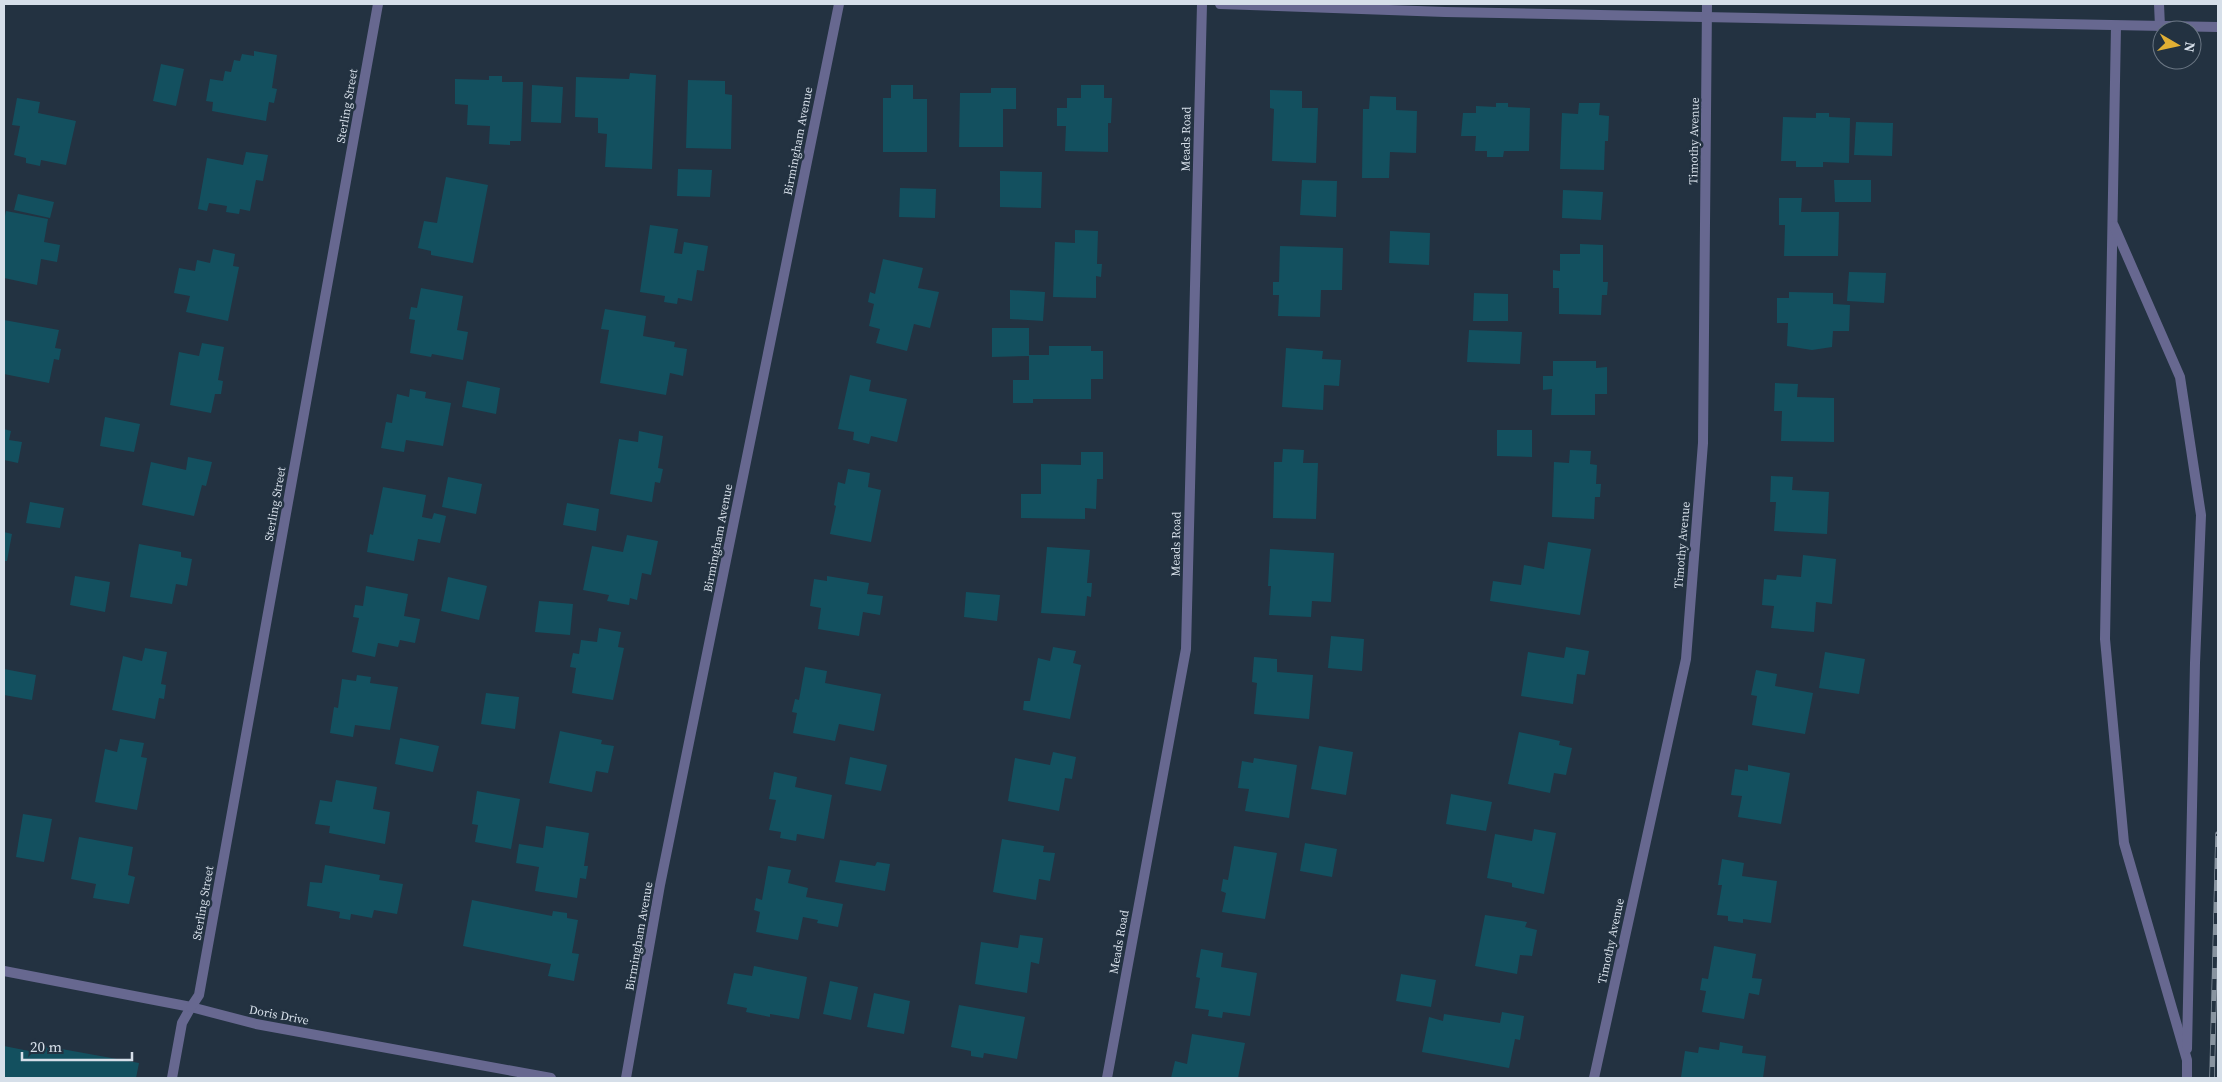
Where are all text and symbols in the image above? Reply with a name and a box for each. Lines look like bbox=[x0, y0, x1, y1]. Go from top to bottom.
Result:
north arrow bbox=[2152, 20, 2202, 70]
text: N bbox=[2179, 40, 2201, 54]
street label: Sterling Street bbox=[333, 67, 361, 145]
street label: Birmingham Avenue bbox=[780, 85, 816, 197]
street label: Timothy Avenue bbox=[1685, 97, 1703, 185]
street label: Meads Road bbox=[1177, 106, 1195, 171]
street label: Sterling Street bbox=[261, 465, 289, 543]
street label: Birmingham Avenue bbox=[700, 482, 736, 594]
street label: Timothy Avenue bbox=[1670, 501, 1694, 589]
street label: Meads Road bbox=[1167, 511, 1185, 576]
street label: Sterling Street bbox=[189, 864, 217, 942]
street label: Birmingham Avenue bbox=[622, 880, 656, 992]
street label: Timothy Avenue bbox=[1594, 897, 1628, 985]
street label: Meads Road bbox=[1106, 909, 1133, 975]
street label: Doris Drive bbox=[248, 1001, 310, 1029]
scale bar bbox=[22, 1030, 132, 1062]
text: 20 m bbox=[30, 1036, 62, 1057]

